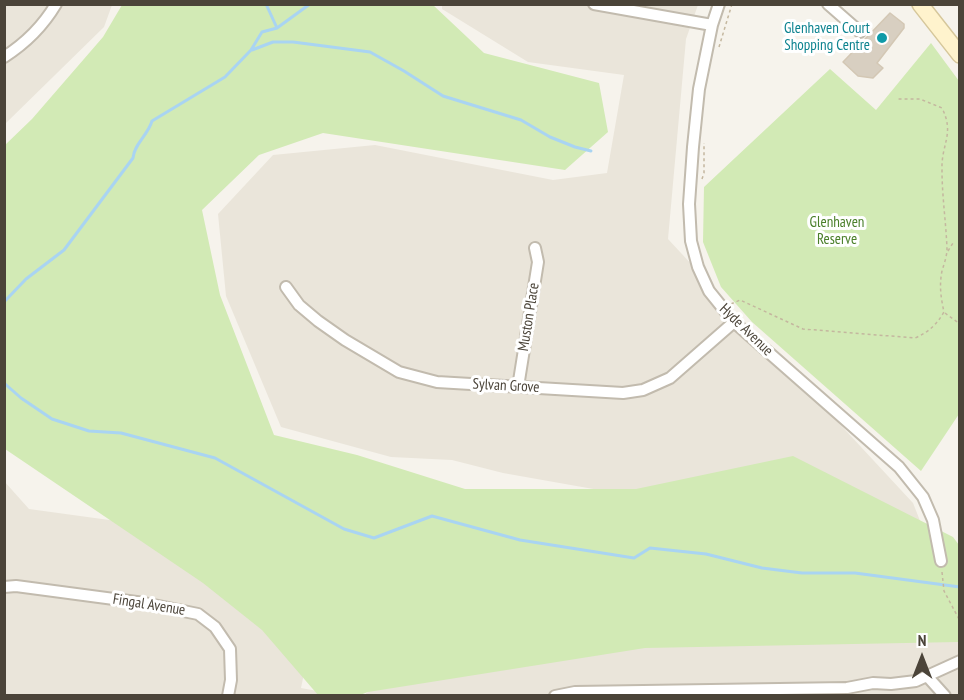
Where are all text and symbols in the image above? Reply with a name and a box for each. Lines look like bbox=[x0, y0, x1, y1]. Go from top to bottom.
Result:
place label: Glenhaven Court Shopping Centre bbox=[784, 20, 870, 55]
marker: Glenhaven Court Shopping Centre bbox=[875, 31, 889, 45]
park label: Glenhaven Reserve bbox=[810, 214, 864, 249]
street label: Muston Place bbox=[515, 282, 543, 352]
street label: Hyde Avenue bbox=[715, 300, 777, 360]
street label: Sylvan Grove bbox=[472, 375, 540, 397]
street label: Fingal Avenue bbox=[111, 590, 187, 620]
north arrow bbox=[892, 628, 952, 688]
text: N bbox=[918, 630, 926, 650]

